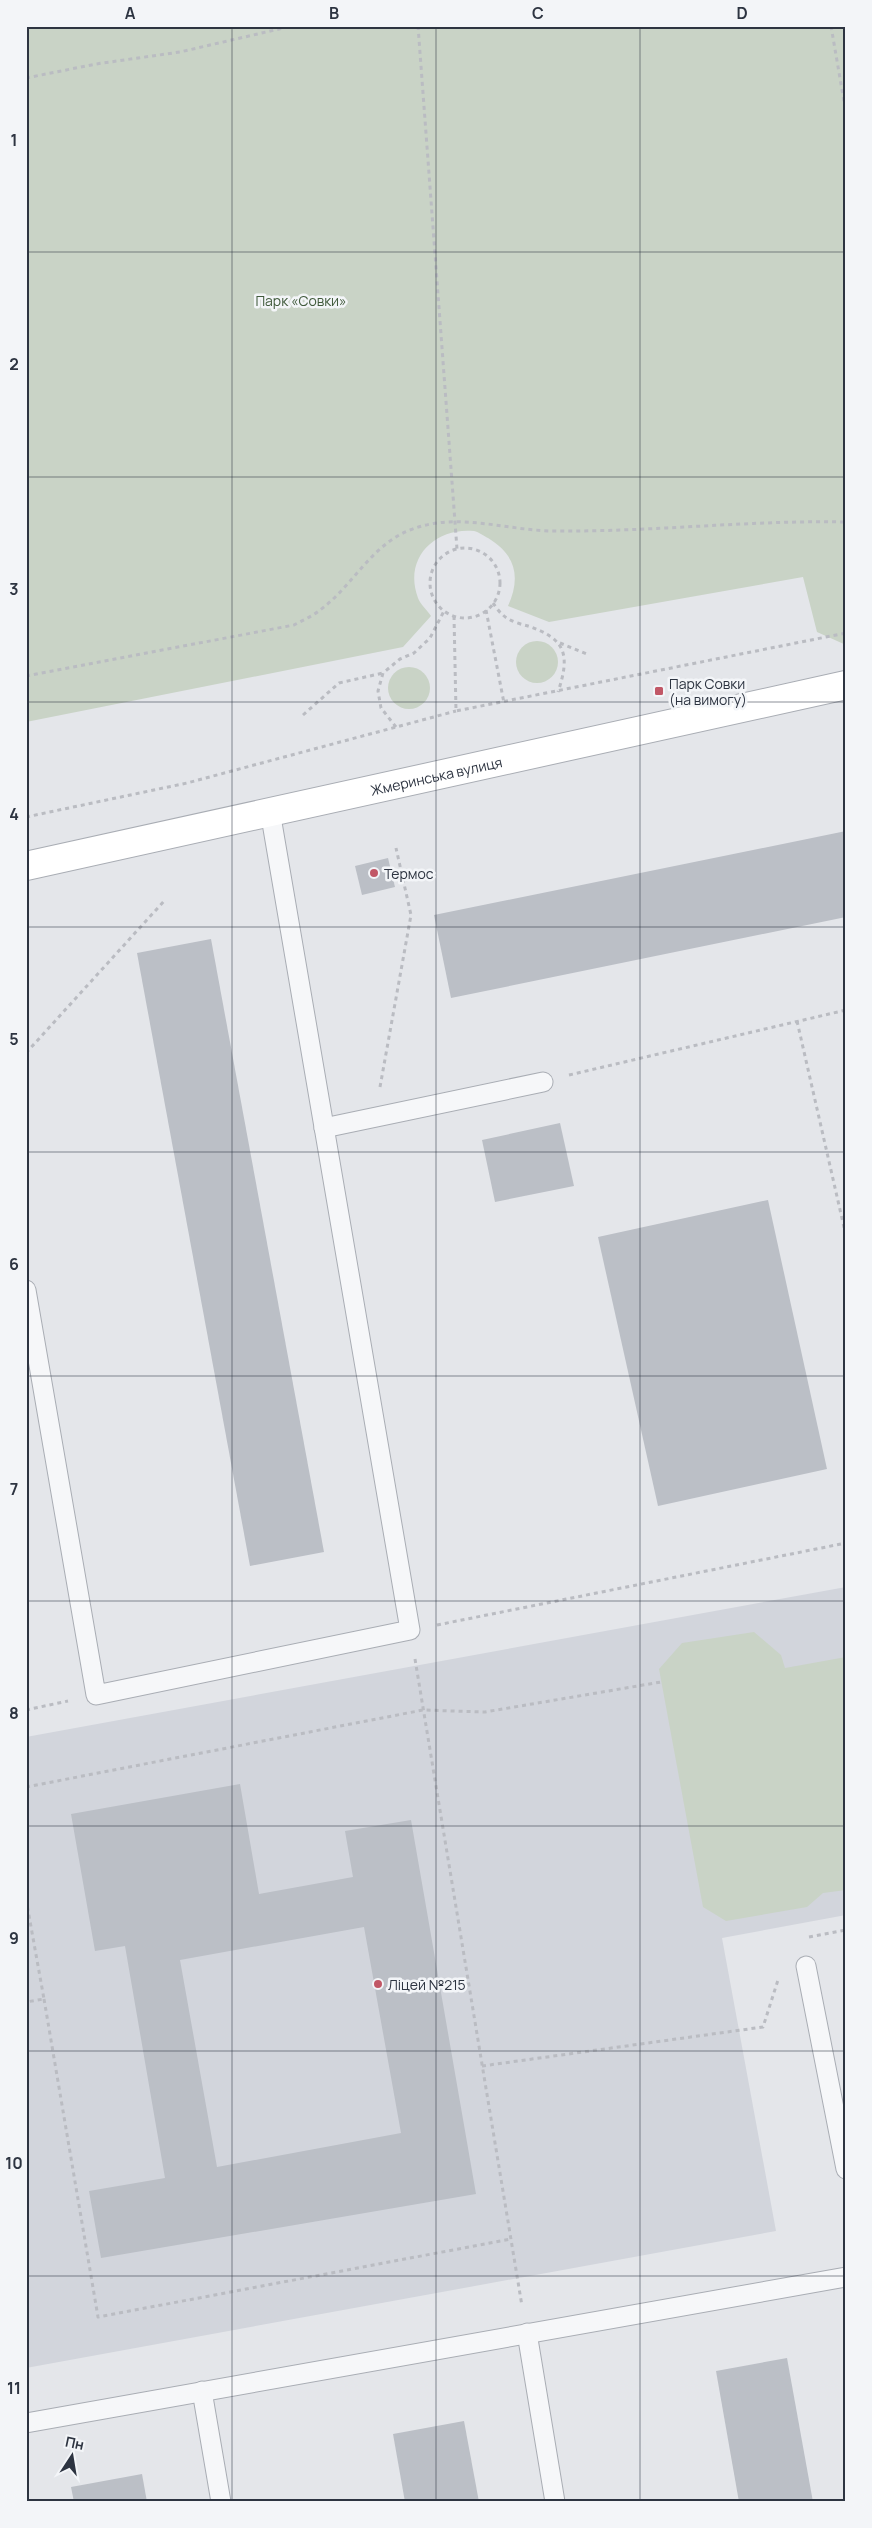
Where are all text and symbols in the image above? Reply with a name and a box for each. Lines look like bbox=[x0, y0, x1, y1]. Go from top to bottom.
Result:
text: A bbox=[125, 2, 136, 24]
text: B bbox=[329, 2, 339, 24]
text: C bbox=[532, 2, 544, 24]
text: D bbox=[736, 2, 748, 24]
text: 1 bbox=[10, 129, 18, 151]
park label: Парк «Совки» bbox=[255, 291, 347, 310]
text: 2 bbox=[9, 353, 19, 375]
text: 3 bbox=[9, 578, 19, 600]
place label: Парк Совки (на вимогу) bbox=[669, 674, 747, 709]
marker: Парк Совки (на вимогу) bbox=[653, 685, 665, 697]
street label: Жмеринська вулиця bbox=[368, 752, 504, 799]
text: 4 bbox=[9, 803, 19, 825]
place label: Термос bbox=[384, 864, 434, 883]
marker: Термос bbox=[368, 867, 380, 879]
text: 5 bbox=[9, 1028, 19, 1050]
text: 6 bbox=[9, 1253, 19, 1275]
text: 7 bbox=[10, 1478, 18, 1500]
text: 8 bbox=[9, 1702, 19, 1724]
text: 9 bbox=[9, 1927, 19, 1949]
place label: Ліцей №215 bbox=[388, 1975, 466, 1994]
marker: Ліцей №215 bbox=[372, 1978, 384, 1990]
text: 10 bbox=[5, 2152, 23, 2174]
text: 11 bbox=[7, 2377, 21, 2399]
north arrow bbox=[48, 2430, 98, 2480]
text: Пн bbox=[64, 2432, 86, 2454]

